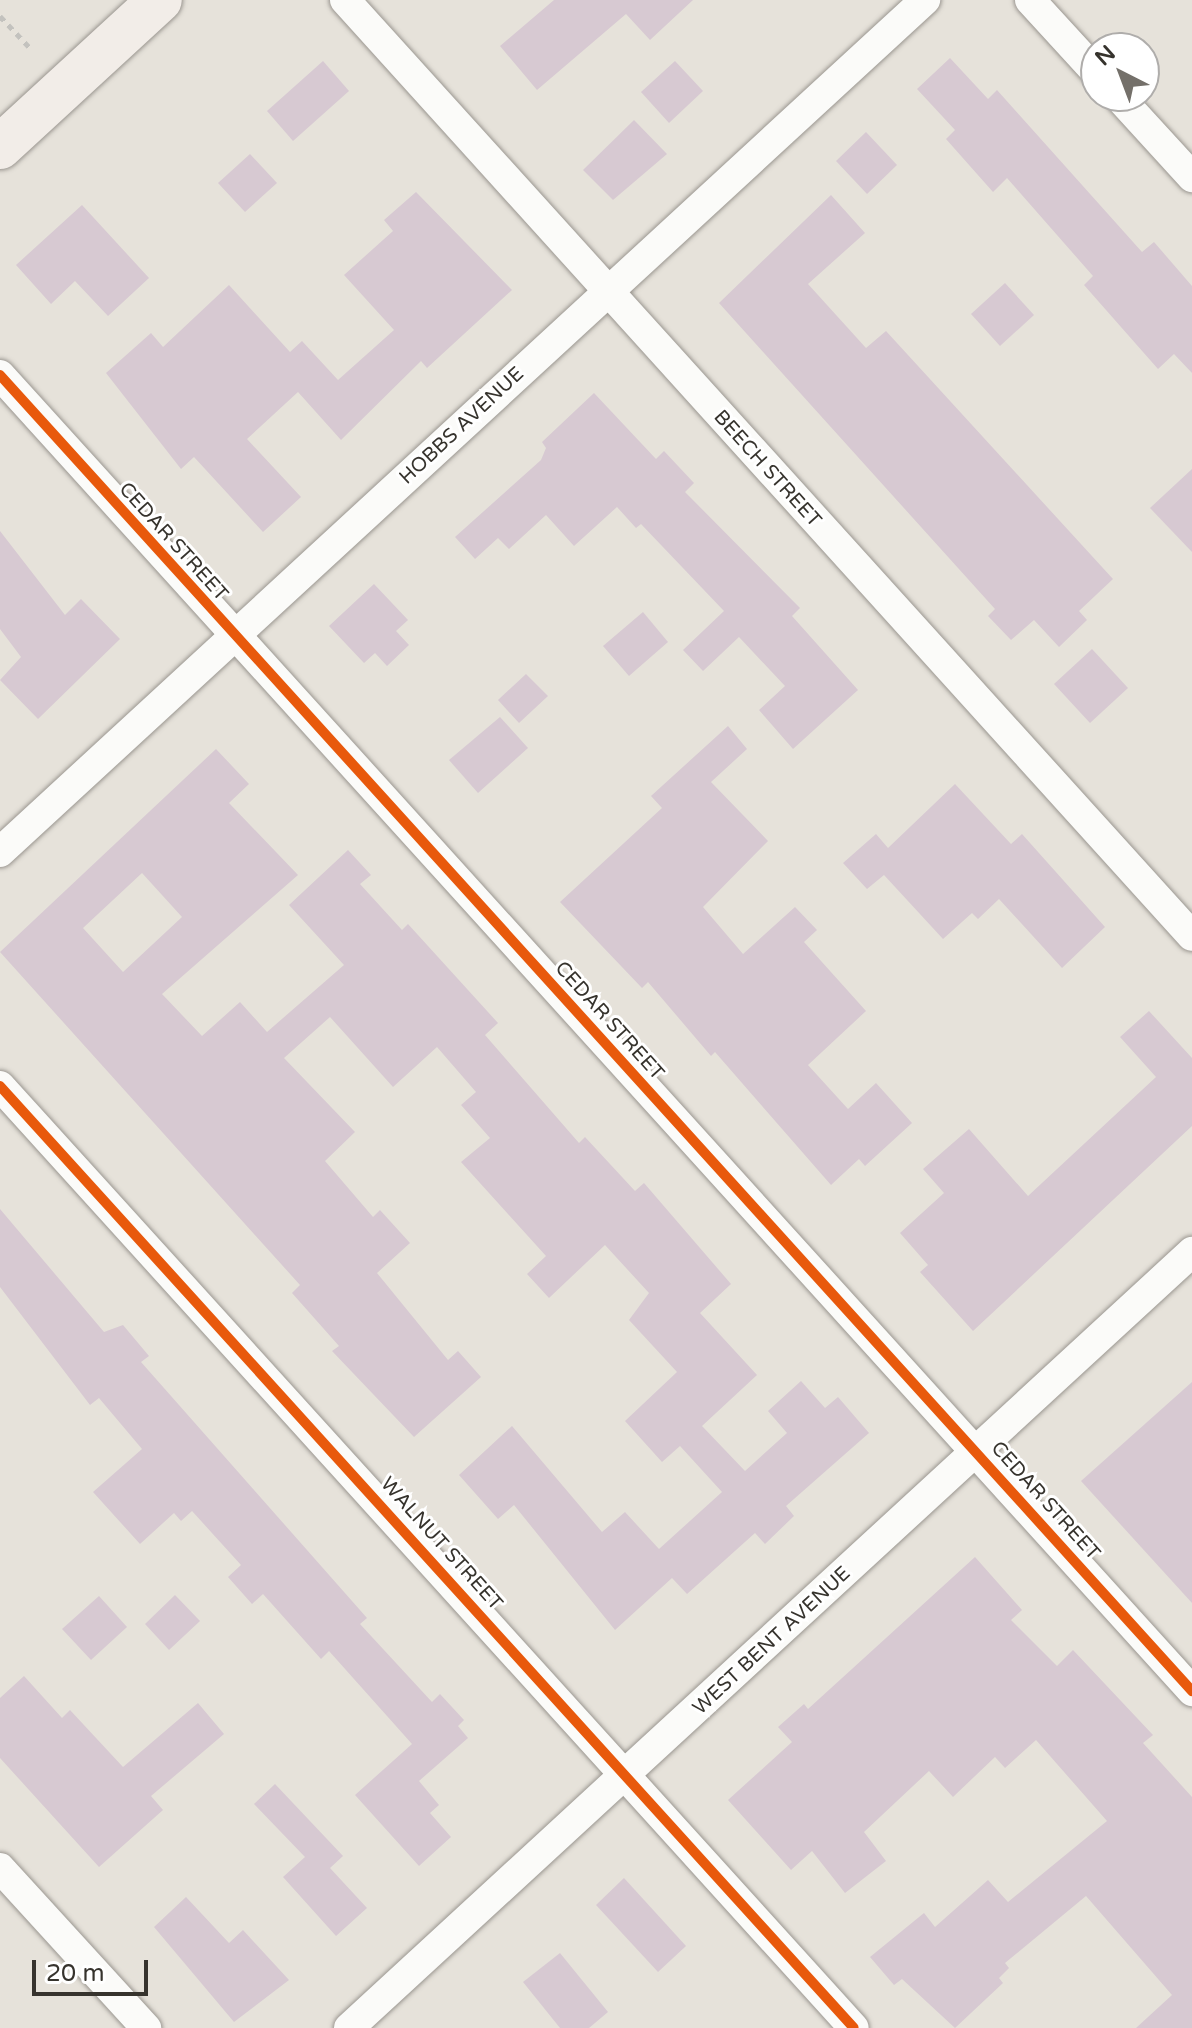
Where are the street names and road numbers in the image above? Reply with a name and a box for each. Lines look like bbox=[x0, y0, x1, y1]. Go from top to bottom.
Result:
street label: HOBBS AVENUE bbox=[395, 362, 529, 490]
street label: BEECH STREET bbox=[708, 406, 826, 532]
street label: CEDAR STREET bbox=[113, 478, 233, 606]
street label: CEDAR STREET bbox=[549, 957, 669, 1085]
street label: CEDAR STREET bbox=[985, 1437, 1105, 1565]
street label: WALNUT STREET bbox=[375, 1472, 507, 1616]
street label: WEST BENT AVENUE bbox=[688, 1562, 856, 1720]

